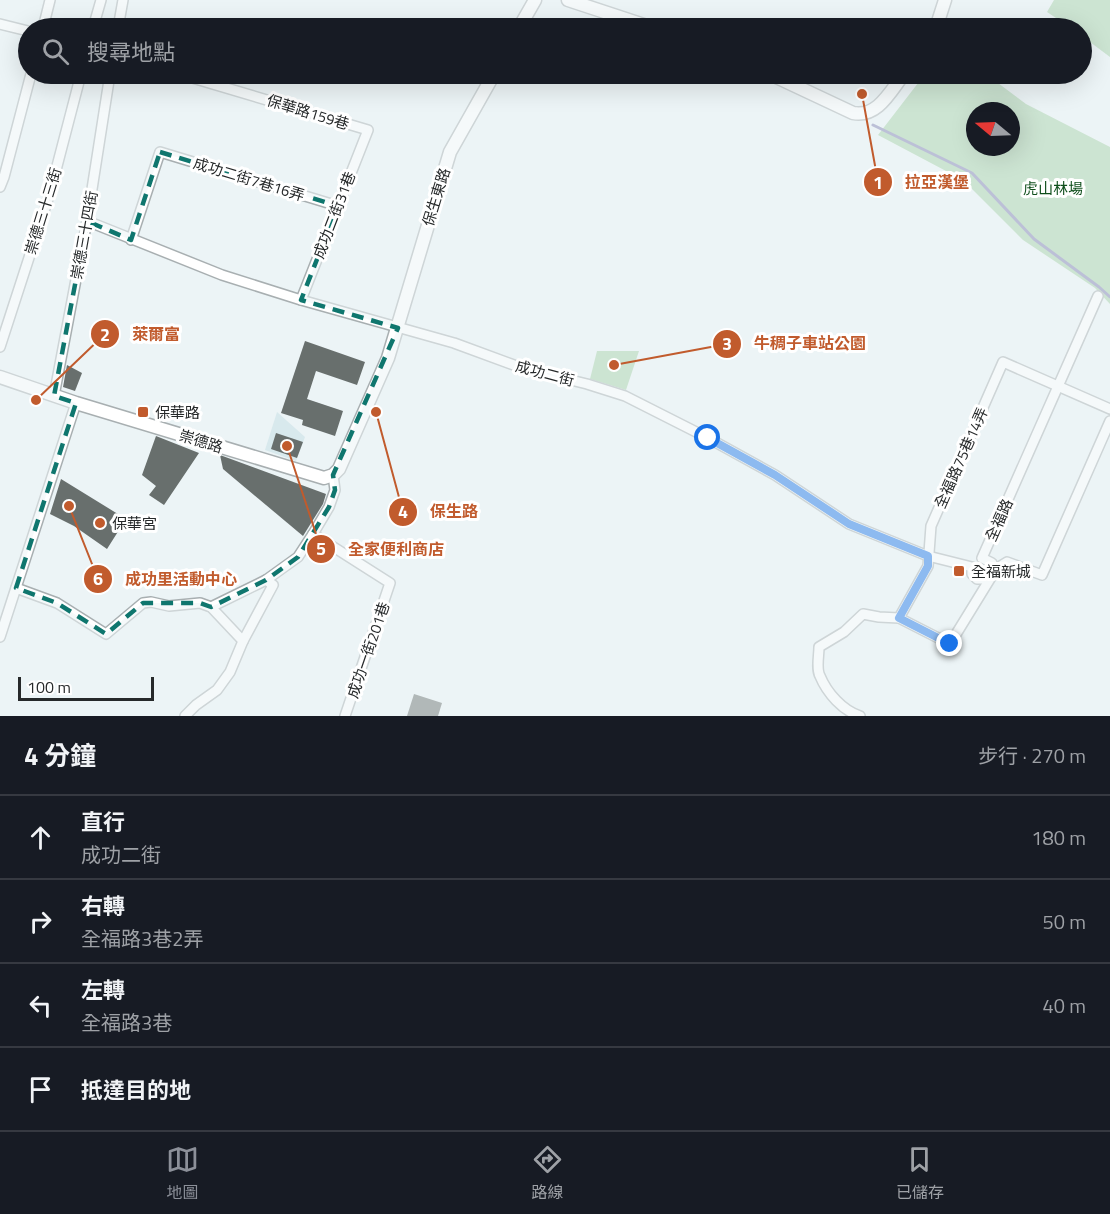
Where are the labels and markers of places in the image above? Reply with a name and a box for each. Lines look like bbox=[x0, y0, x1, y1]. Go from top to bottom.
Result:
callout: 拉亞漢堡 bbox=[863, 165, 981, 199]
callout: 萊爾富 bbox=[90, 317, 192, 351]
callout: 牛稠子車站公園 bbox=[712, 327, 878, 361]
place label: 保華路 bbox=[155, 401, 200, 424]
marker: 保華路 bbox=[136, 405, 150, 419]
callout: 保生路 bbox=[388, 495, 490, 529]
place label: 保華宮 bbox=[112, 512, 157, 535]
marker: 保華宮 bbox=[93, 516, 107, 530]
callout: 全家便利商店 bbox=[306, 532, 456, 566]
place label: 全福新城 bbox=[971, 560, 1031, 583]
callout: 成功里活動中心 bbox=[83, 562, 249, 596]
marker: 全福新城 bbox=[952, 564, 966, 578]

